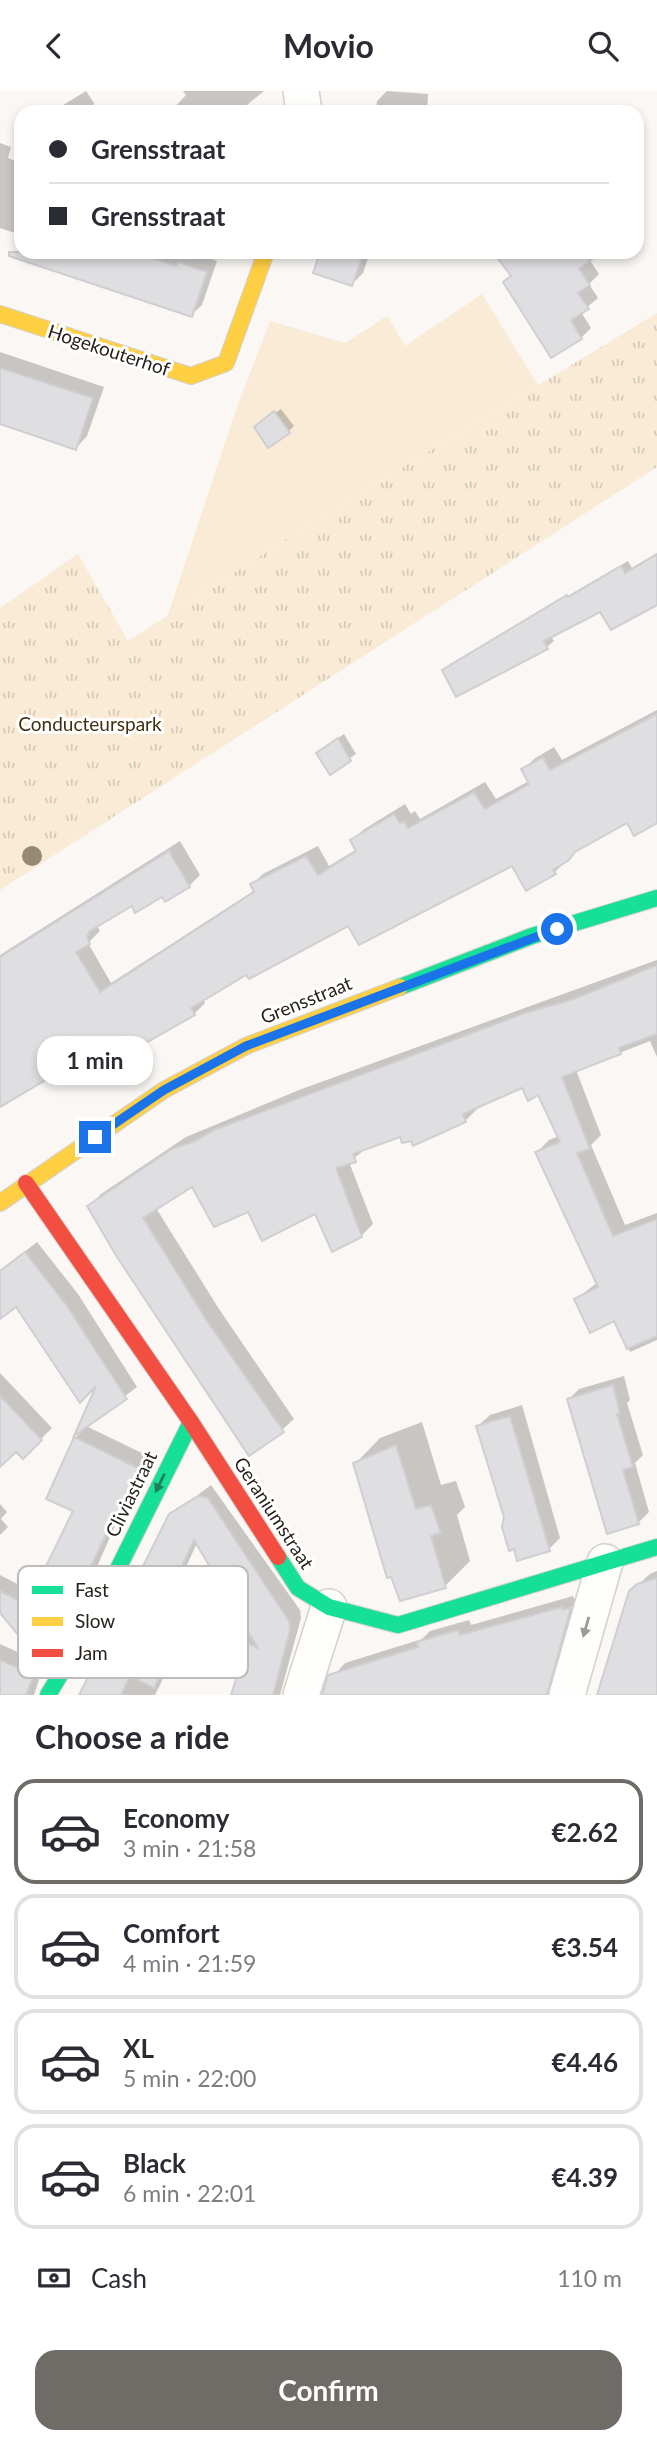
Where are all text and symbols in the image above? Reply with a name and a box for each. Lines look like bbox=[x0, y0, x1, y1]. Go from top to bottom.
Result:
text: Movio bbox=[283, 26, 374, 65]
icon: back bbox=[35, 27, 73, 65]
icon: search bbox=[584, 27, 622, 65]
text: Grensstraat bbox=[91, 133, 226, 165]
text: Grensstraat bbox=[91, 200, 226, 232]
street label: Hogekouterhof bbox=[45, 319, 173, 380]
park label: Conducteurspark bbox=[18, 712, 162, 735]
route start bbox=[541, 913, 573, 945]
street label: Grensstraat bbox=[257, 971, 355, 1028]
callout: 1 min bbox=[37, 1035, 153, 1084]
text: 1 min bbox=[66, 1046, 124, 1074]
route end bbox=[79, 1121, 111, 1153]
street label: Cliviastraat bbox=[100, 1447, 161, 1541]
street label: Geraniumstraat bbox=[230, 1452, 319, 1573]
one-way arrow bbox=[155, 1473, 166, 1493]
legend bbox=[18, 1566, 248, 1678]
text: Fast bbox=[75, 1578, 109, 1601]
text: Slow bbox=[75, 1609, 115, 1632]
one-way arrow bbox=[580, 1616, 591, 1638]
text: Jam bbox=[75, 1641, 108, 1664]
text: Choose a ride bbox=[35, 1717, 229, 1756]
icon: car bbox=[39, 1800, 102, 1863]
text: Economy bbox=[123, 1802, 229, 1834]
text: €2.62 bbox=[552, 1816, 618, 1848]
text: 3 min · 21:58 bbox=[123, 1834, 256, 1862]
icon: car bbox=[39, 1915, 102, 1978]
text: Comfort bbox=[123, 1917, 220, 1949]
text: €3.54 bbox=[552, 1931, 618, 1963]
text: 4 min · 21:59 bbox=[123, 1949, 256, 1977]
icon: car bbox=[39, 2030, 102, 2093]
text: XL bbox=[123, 2032, 154, 2064]
text: €4.46 bbox=[552, 2046, 618, 2078]
text: 5 min · 22:00 bbox=[123, 2064, 256, 2092]
icon: car bbox=[39, 2145, 102, 2208]
text: Black bbox=[123, 2147, 186, 2179]
text: €4.39 bbox=[552, 2161, 618, 2193]
text: 6 min · 22:01 bbox=[123, 2179, 256, 2207]
icon: cash bbox=[35, 2259, 73, 2297]
text: Cash bbox=[91, 2262, 147, 2294]
text: 110 m bbox=[557, 2264, 622, 2292]
button: Confirm bbox=[35, 2350, 622, 2430]

